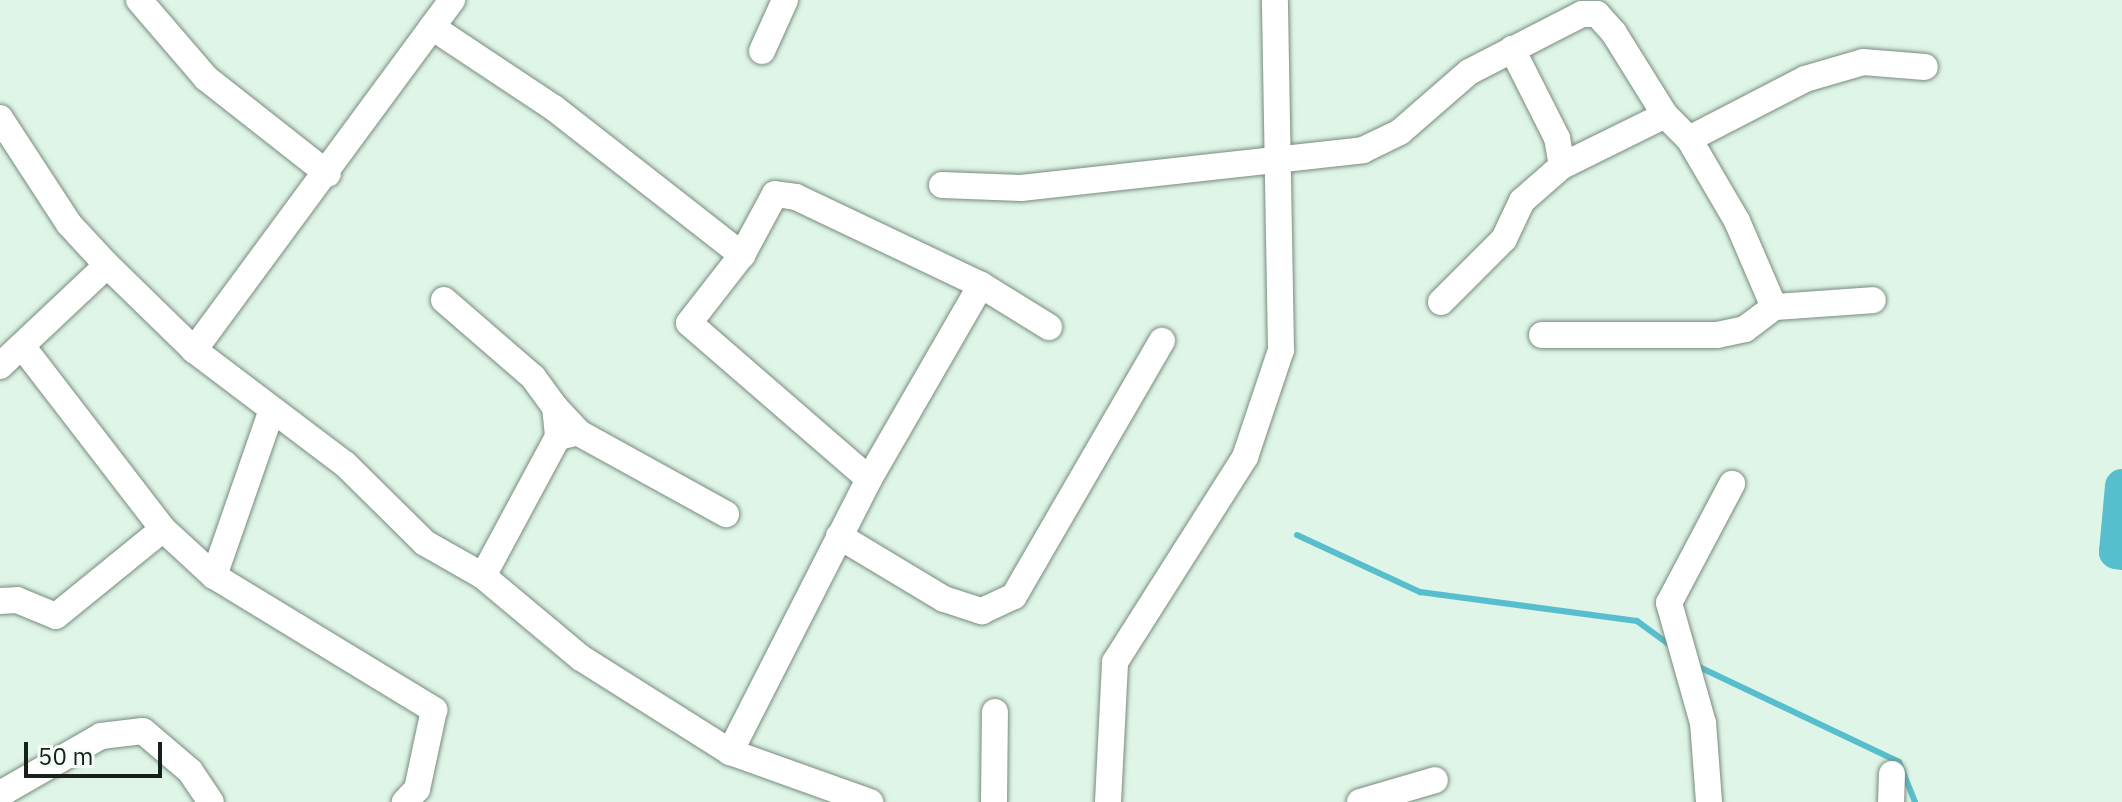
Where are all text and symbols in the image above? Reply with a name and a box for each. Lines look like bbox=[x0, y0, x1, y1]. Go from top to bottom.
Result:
scale bar bbox=[28, 726, 166, 776]
text: 50 m bbox=[38, 740, 93, 772]

